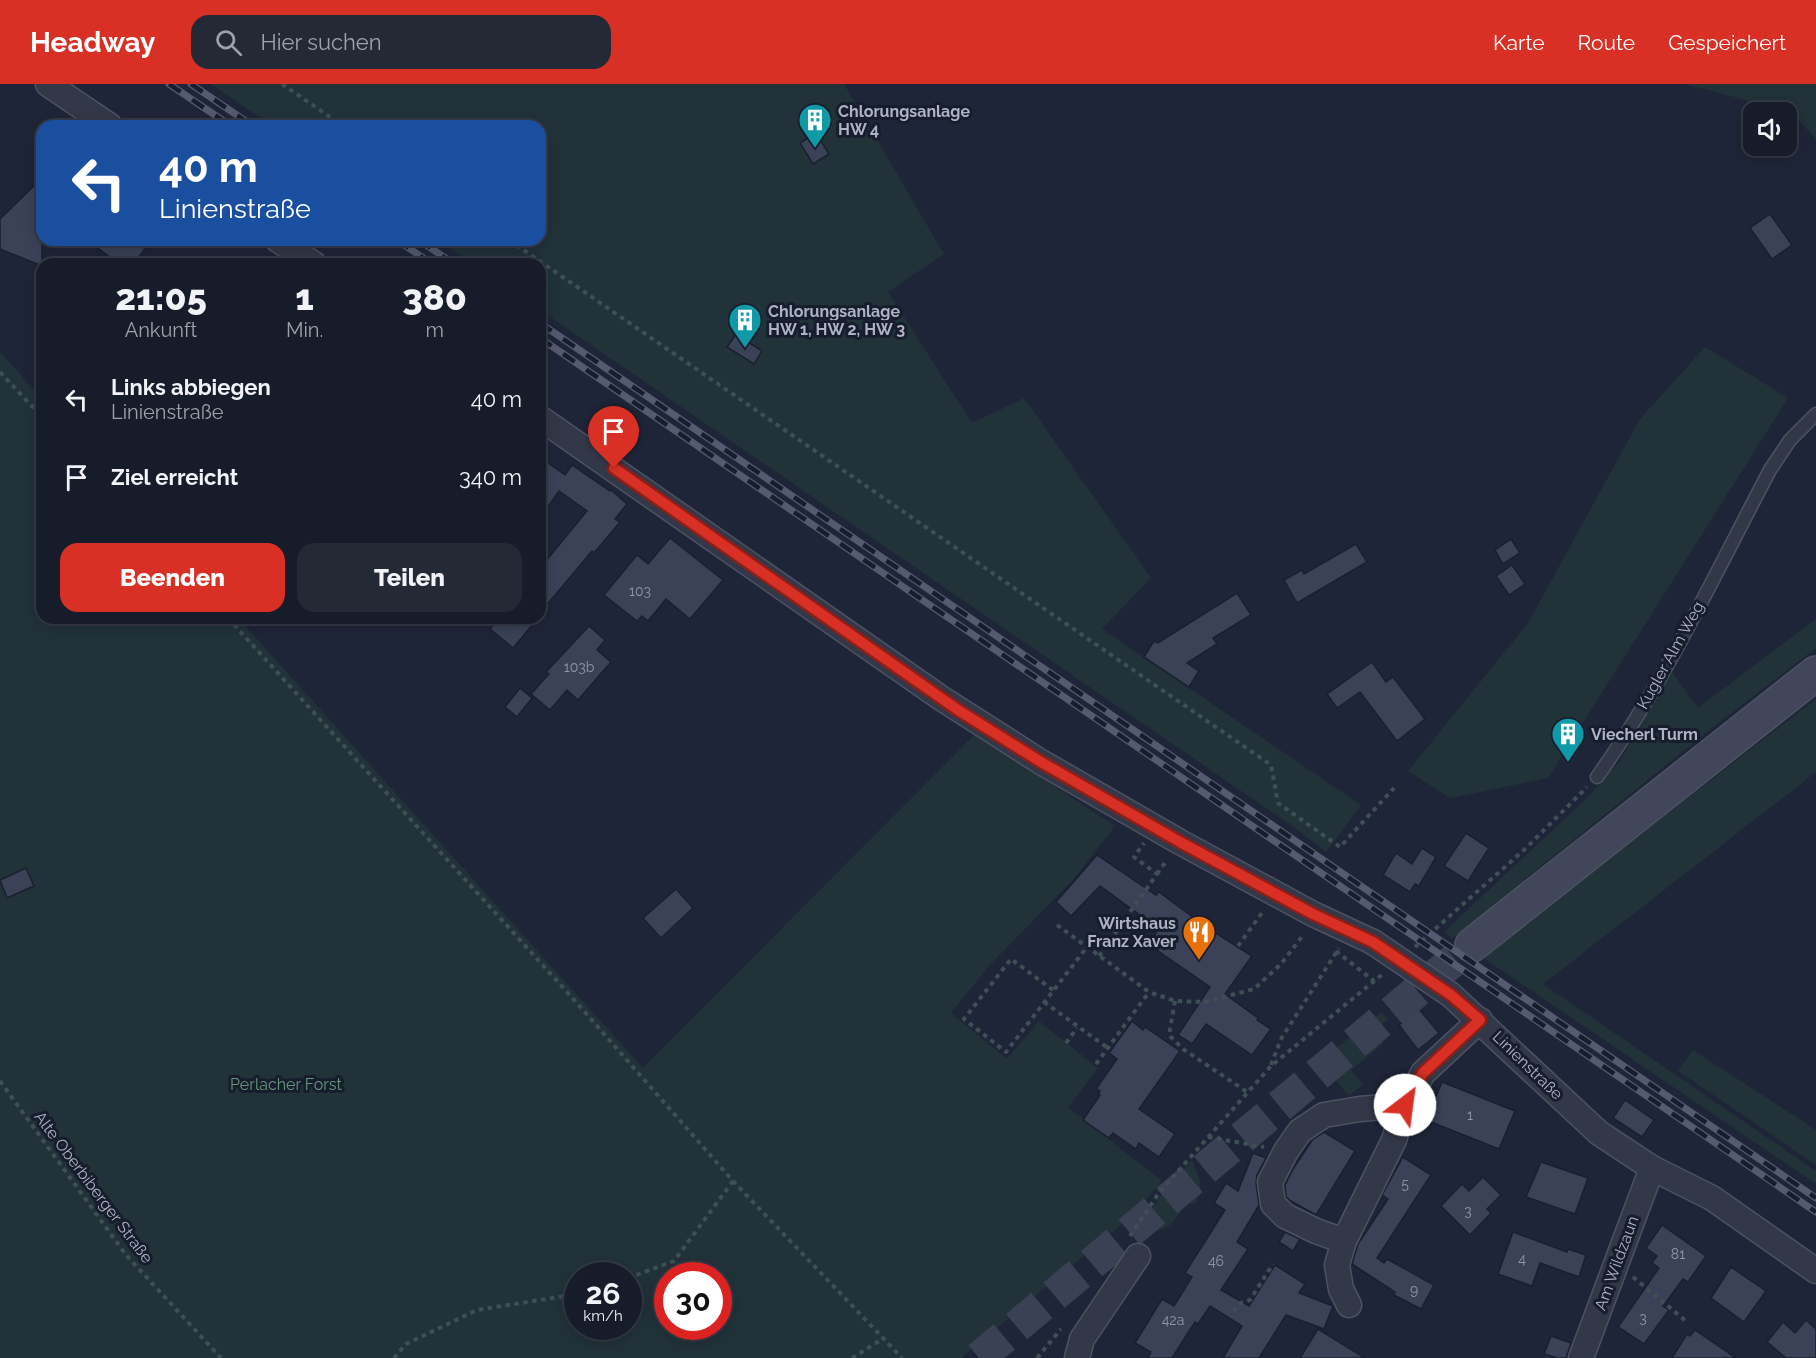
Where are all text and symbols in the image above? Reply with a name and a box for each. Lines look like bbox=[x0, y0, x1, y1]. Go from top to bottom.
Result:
search box bbox=[191, 15, 611, 69]
text: Headway bbox=[30, 26, 155, 59]
icon: search bbox=[212, 26, 245, 59]
text: Hier suchen bbox=[260, 29, 382, 55]
text: Karte bbox=[1493, 30, 1545, 55]
text: Route bbox=[1578, 30, 1635, 55]
text: Gespeichert bbox=[1668, 30, 1786, 55]
building icon: Chlorungsanlage HW 4 bbox=[797, 102, 833, 149]
place label: Chlorungsanlage HW 4 bbox=[838, 102, 970, 139]
map controls bbox=[1743, 102, 1797, 156]
button: sound bbox=[1743, 102, 1797, 156]
text: 40 m bbox=[159, 143, 258, 192]
icon: left bbox=[60, 144, 138, 222]
text: Linienstraße bbox=[159, 193, 311, 224]
text: 21:05 bbox=[115, 276, 207, 318]
text: 1 bbox=[295, 276, 314, 318]
text: 380 bbox=[402, 276, 467, 318]
building icon: Chlorungsanlage HW 1, HW 2, HW 3 bbox=[727, 302, 763, 349]
place label: Chlorungsanlage HW 1, HW 2, HW 3 bbox=[768, 302, 905, 339]
text: Ankunft bbox=[125, 318, 197, 342]
text: Min. bbox=[286, 318, 323, 342]
text: m bbox=[425, 318, 444, 342]
text: Links abbiegen bbox=[111, 374, 271, 400]
icon: left bbox=[60, 383, 93, 416]
text: 40 m bbox=[471, 386, 522, 412]
text: Linienstraße bbox=[111, 400, 223, 424]
pin bbox=[588, 406, 639, 468]
icon: arrive bbox=[597, 415, 630, 448]
icon: arrive bbox=[60, 461, 93, 494]
text: Ziel erreicht bbox=[111, 464, 238, 490]
text: 340 m bbox=[459, 464, 522, 490]
button: Beenden bbox=[60, 543, 285, 612]
button: Teilen bbox=[297, 543, 522, 612]
house number: 103 bbox=[629, 583, 651, 599]
street label: Kugler Alm Weg bbox=[1633, 598, 1708, 712]
house number: 103b bbox=[564, 659, 595, 675]
building icon: Viecherl Turm bbox=[1550, 716, 1586, 763]
place label: Viecherl Turm bbox=[1591, 725, 1698, 744]
place label: Wirtshaus Franz Xaver bbox=[1087, 914, 1176, 951]
restaurant icon: Wirtshaus Franz Xaver bbox=[1181, 914, 1217, 961]
street label: Linienstraße bbox=[1489, 1027, 1567, 1103]
position arrow bbox=[1373, 1073, 1437, 1137]
park label: Perlacher Forst bbox=[230, 1075, 343, 1094]
house number: 1 bbox=[1467, 1107, 1473, 1123]
street label: Alte Oberbiberger Straße bbox=[30, 1108, 157, 1267]
house number: 5 bbox=[1401, 1176, 1409, 1192]
house number: 3 bbox=[1464, 1203, 1472, 1219]
street label: Am Wildzaun bbox=[1591, 1213, 1642, 1313]
house number: 81 bbox=[1671, 1246, 1685, 1262]
house number: 4 bbox=[1518, 1251, 1526, 1267]
house number: 46 bbox=[1208, 1253, 1224, 1269]
speed limit sign: 30 bbox=[654, 1262, 732, 1340]
text: 26 bbox=[585, 1276, 621, 1311]
house number: 9 bbox=[1410, 1282, 1418, 1298]
text: km/h bbox=[583, 1307, 623, 1325]
house number: 3 bbox=[1639, 1310, 1647, 1326]
house number: 42a bbox=[1162, 1312, 1184, 1328]

